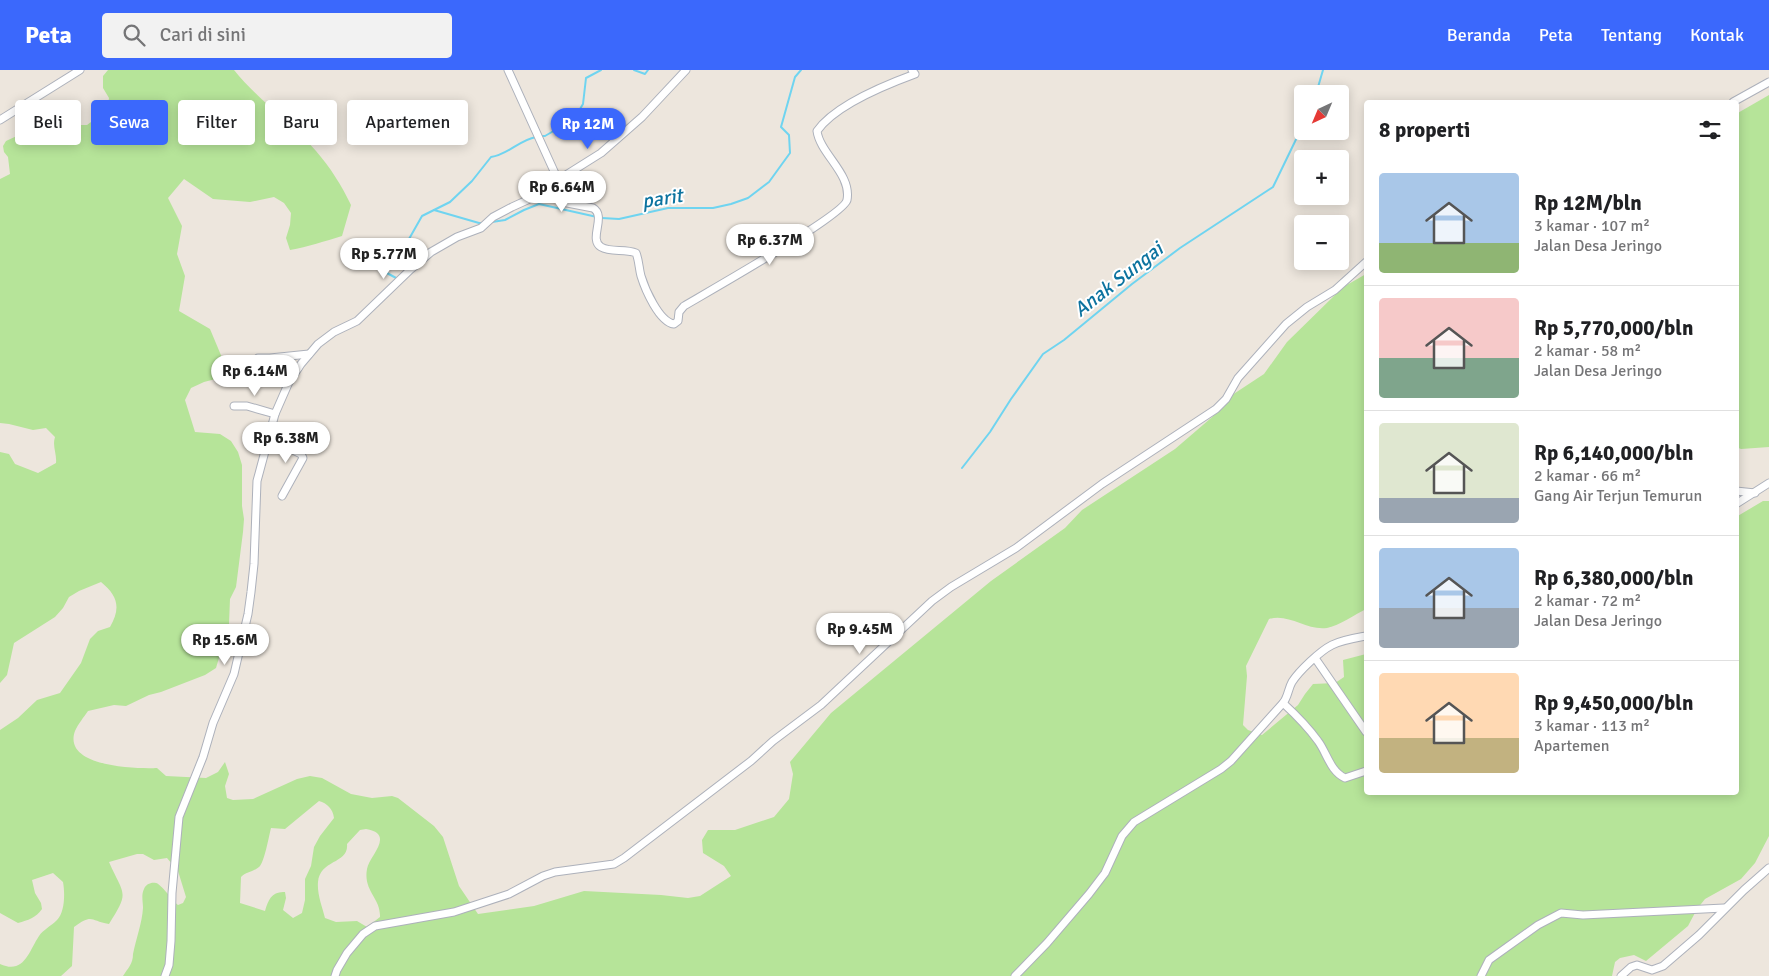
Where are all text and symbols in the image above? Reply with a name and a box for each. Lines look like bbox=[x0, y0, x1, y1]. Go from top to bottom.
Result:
search box bbox=[102, 13, 452, 58]
text: Peta bbox=[25, 20, 72, 50]
icon: search bbox=[120, 21, 148, 49]
text: Cari di sini bbox=[160, 23, 246, 47]
text: Beranda bbox=[1447, 24, 1511, 46]
text: Peta bbox=[1539, 24, 1573, 46]
text: Tentang bbox=[1601, 24, 1662, 46]
text: Kontak bbox=[1690, 24, 1744, 46]
north arrow bbox=[1294, 85, 1349, 140]
map controls bbox=[1294, 85, 1349, 270]
chip: Beli bbox=[15, 100, 81, 145]
chip: Sewa bbox=[91, 100, 168, 145]
chip: Filter bbox=[178, 100, 255, 145]
chip: Baru bbox=[265, 100, 337, 145]
chip: Apartemen bbox=[347, 100, 468, 145]
pin: Rp 12M bbox=[547, 108, 629, 150]
text: Rp 12M bbox=[562, 114, 614, 134]
icon: filters bbox=[1696, 116, 1724, 144]
text: 8 properti bbox=[1379, 117, 1470, 143]
button: + bbox=[1294, 150, 1349, 205]
pin: Rp 6.64M bbox=[510, 170, 614, 213]
text: Rp 6.64M bbox=[529, 177, 595, 197]
water label: parit bbox=[640, 183, 686, 214]
text: Rp 12M/bln bbox=[1534, 190, 1642, 216]
icon: home bbox=[1419, 193, 1479, 253]
button: − bbox=[1294, 215, 1349, 270]
text: 3 kamar · 107 m² bbox=[1534, 216, 1650, 236]
pin: Rp 6.37M bbox=[718, 224, 822, 266]
text: Rp 6.37M bbox=[737, 230, 803, 250]
water label: Anak Sungai bbox=[1069, 236, 1169, 322]
text: Jalan Desa Jeringo bbox=[1534, 236, 1662, 256]
pin: Rp 5.77M bbox=[332, 238, 436, 280]
text: Rp 5.77M bbox=[351, 244, 417, 264]
text: Rp 5,770,000/bln bbox=[1534, 315, 1693, 341]
icon: home bbox=[1419, 318, 1479, 378]
text: 2 kamar · 58 m² bbox=[1534, 341, 1641, 361]
pin: Rp 6.14M bbox=[203, 354, 307, 397]
text: Rp 6.14M bbox=[222, 361, 288, 381]
text: Jalan Desa Jeringo bbox=[1534, 361, 1662, 381]
pin: Rp 6.38M bbox=[234, 422, 338, 464]
text: Rp 6.38M bbox=[253, 428, 319, 448]
text: Rp 6,140,000/bln bbox=[1534, 440, 1693, 466]
icon: home bbox=[1419, 443, 1479, 503]
text: 2 kamar · 66 m² bbox=[1534, 466, 1641, 486]
text: Gang Air Terjun Temurun bbox=[1534, 486, 1702, 506]
text: Rp 6,380,000/bln bbox=[1534, 565, 1693, 591]
icon: home bbox=[1419, 568, 1479, 628]
text: 2 kamar · 72 m² bbox=[1534, 591, 1641, 611]
text: Jalan Desa Jeringo bbox=[1534, 611, 1662, 631]
pin: Rp 9.45M bbox=[808, 612, 912, 655]
text: Rp 9.45M bbox=[827, 619, 893, 639]
pin: Rp 15.6M bbox=[173, 624, 277, 666]
text: Rp 15.6M bbox=[192, 630, 258, 650]
text: Rp 9,450,000/bln bbox=[1534, 690, 1693, 716]
icon: home bbox=[1419, 693, 1479, 753]
text: 3 kamar · 113 m² bbox=[1534, 716, 1650, 736]
text: Apartemen bbox=[1534, 736, 1610, 756]

